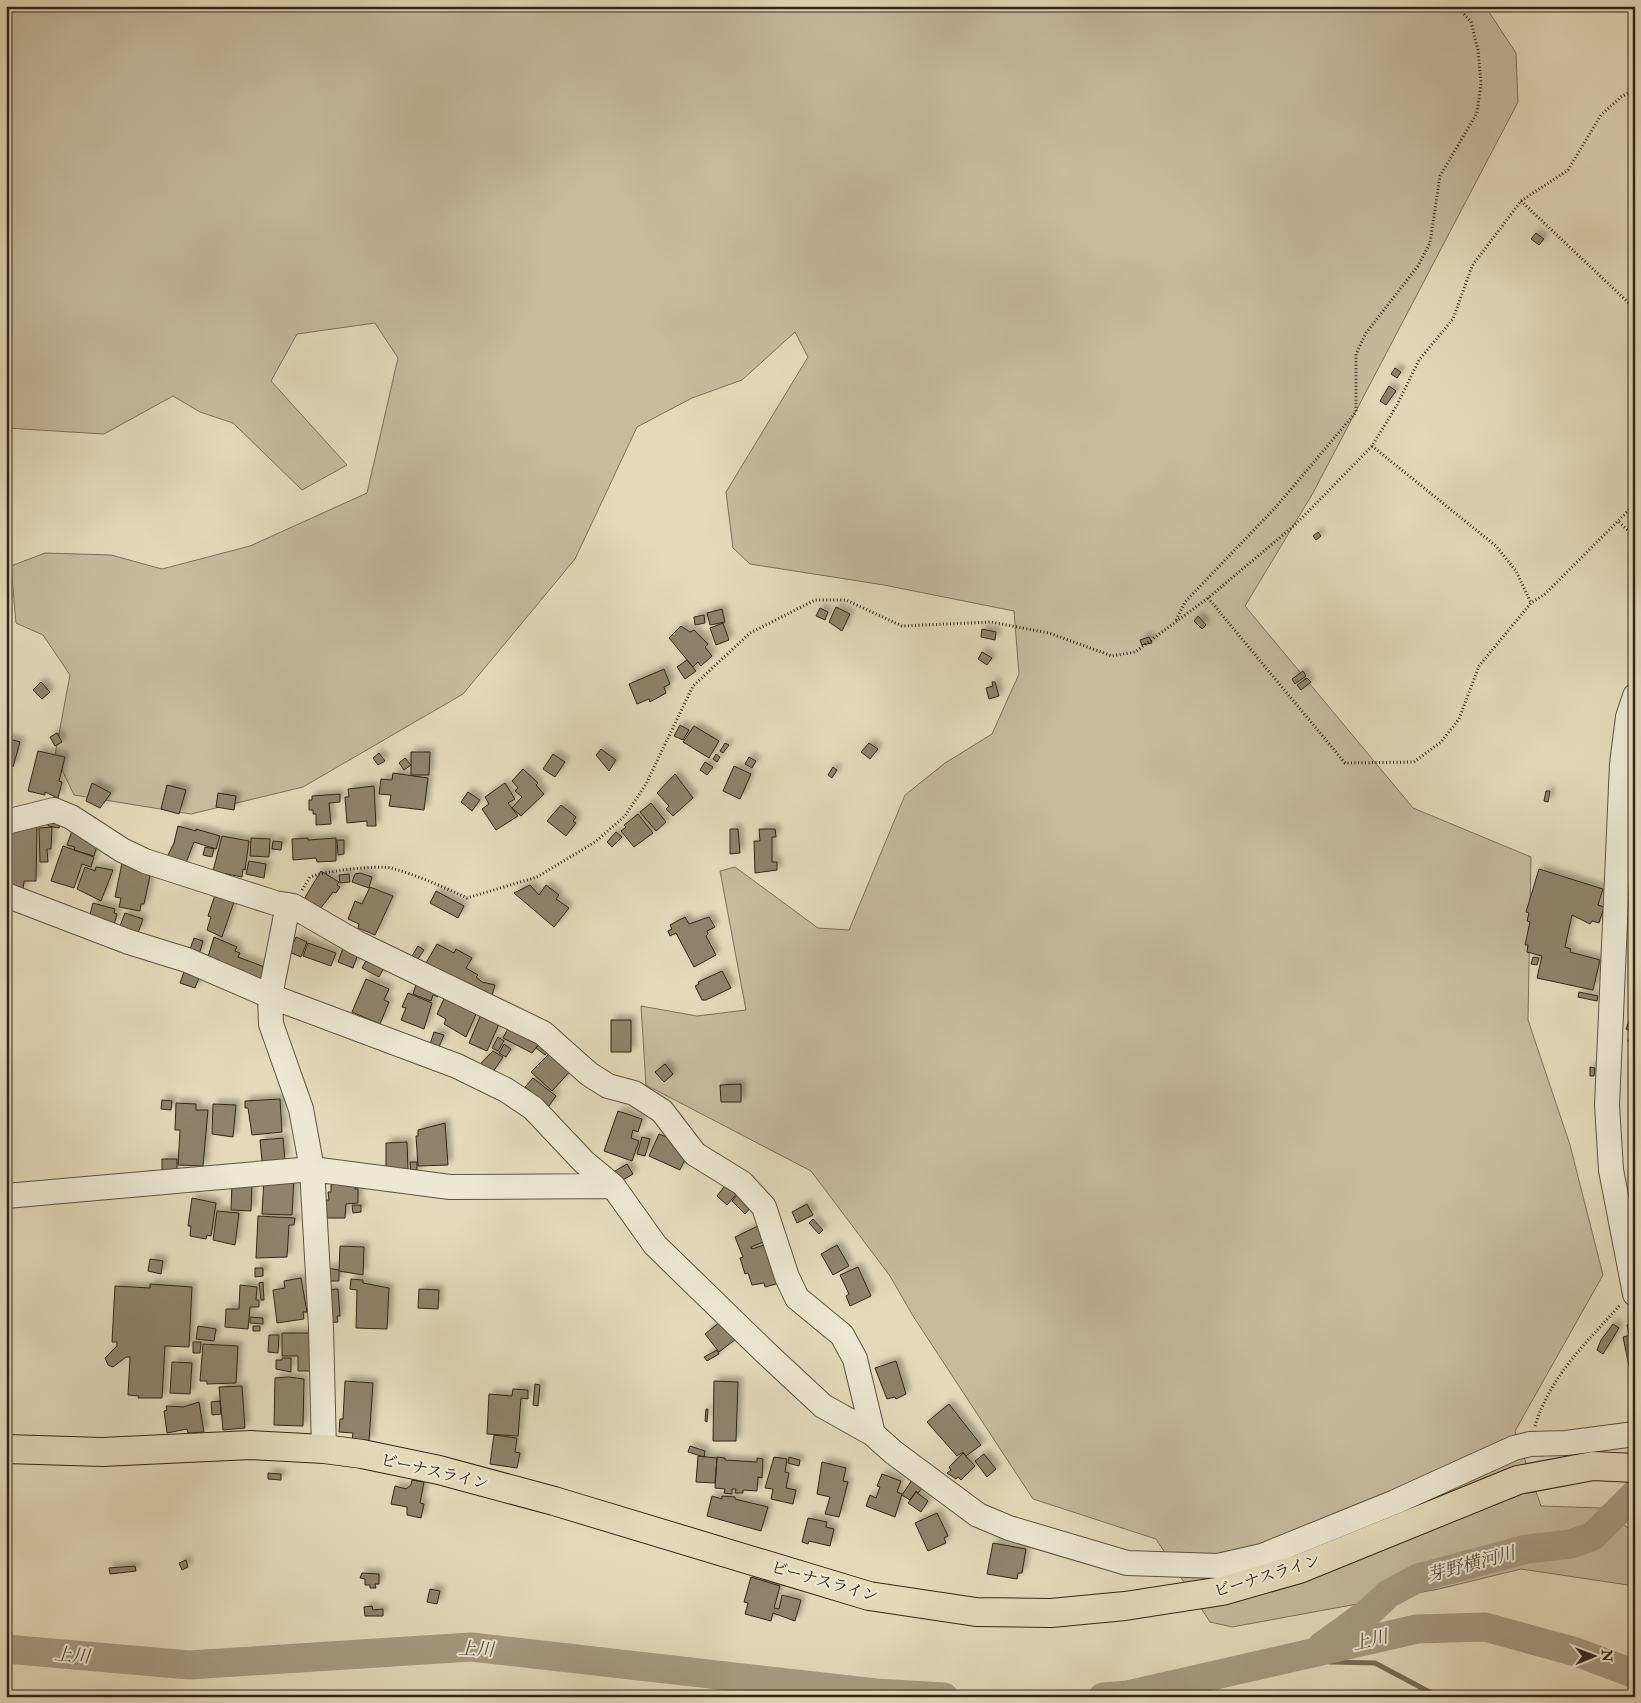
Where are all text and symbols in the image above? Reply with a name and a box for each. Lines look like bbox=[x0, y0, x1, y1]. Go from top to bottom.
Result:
street label: ビーナスライン bbox=[379, 1450, 491, 1494]
water label: 芽野横河川 bbox=[1425, 1541, 1520, 1587]
street label: ビーナスライン bbox=[1212, 1550, 1323, 1602]
street label: ビーナスライン bbox=[769, 1557, 880, 1607]
water label: 上川 bbox=[1350, 1625, 1392, 1656]
north arrow bbox=[1568, 1630, 1618, 1680]
water label: 上川 bbox=[458, 1637, 496, 1662]
water label: 上川 bbox=[53, 1642, 93, 1669]
text: N bbox=[1598, 1648, 1615, 1663]

